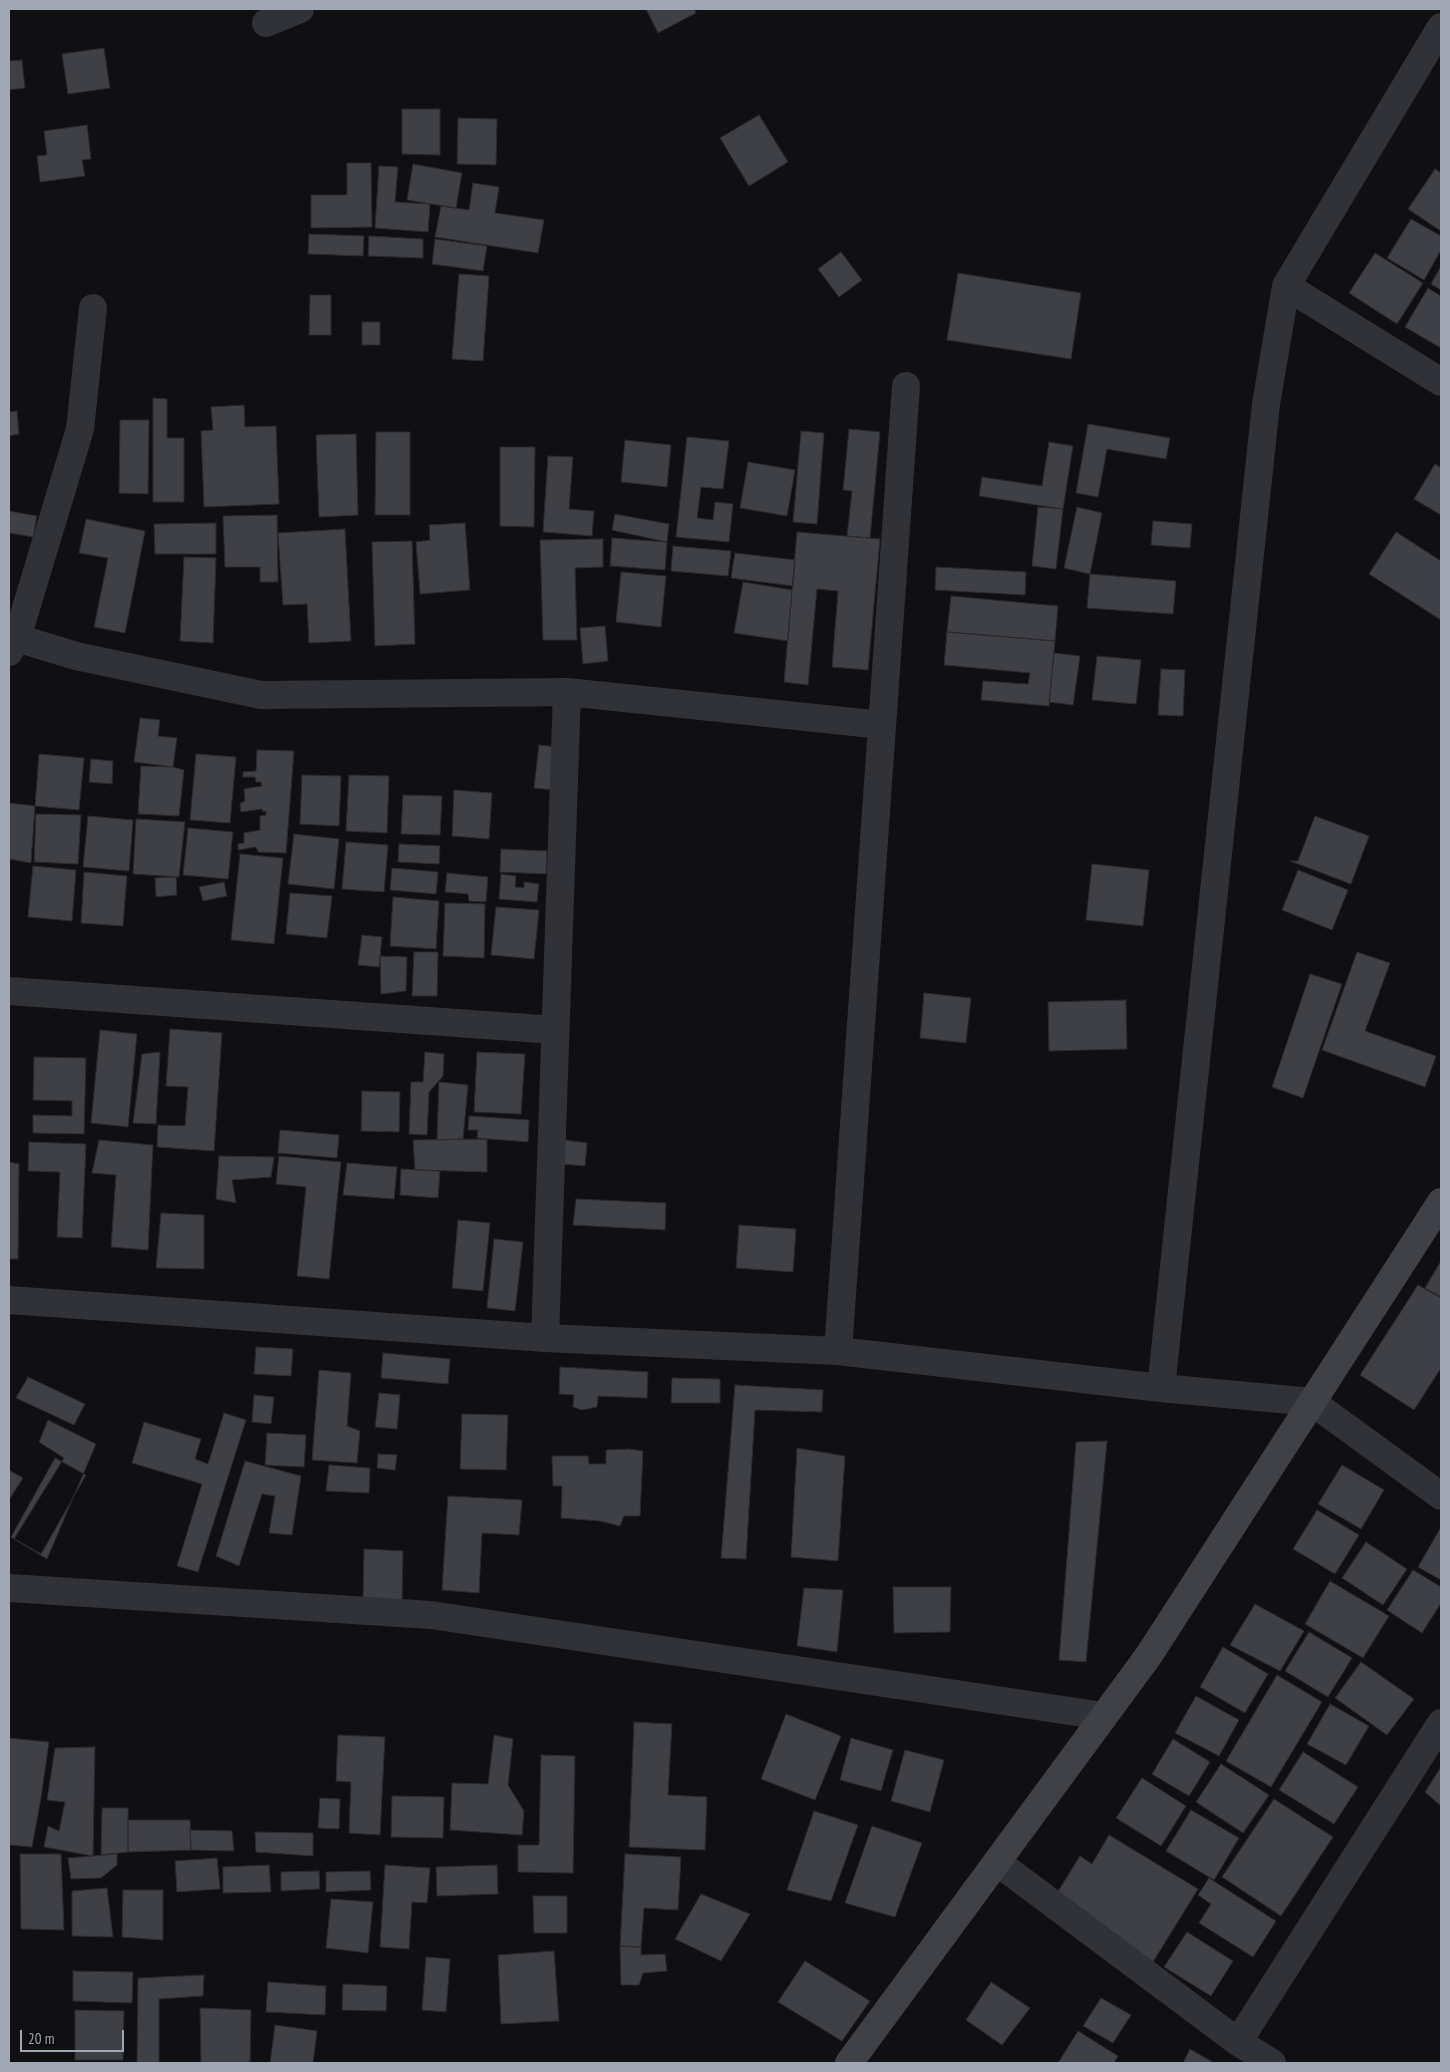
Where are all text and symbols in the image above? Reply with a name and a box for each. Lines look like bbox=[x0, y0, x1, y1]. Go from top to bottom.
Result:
scale bar bbox=[22, 2020, 126, 2052]
text: 20 m bbox=[28, 2029, 54, 2048]

